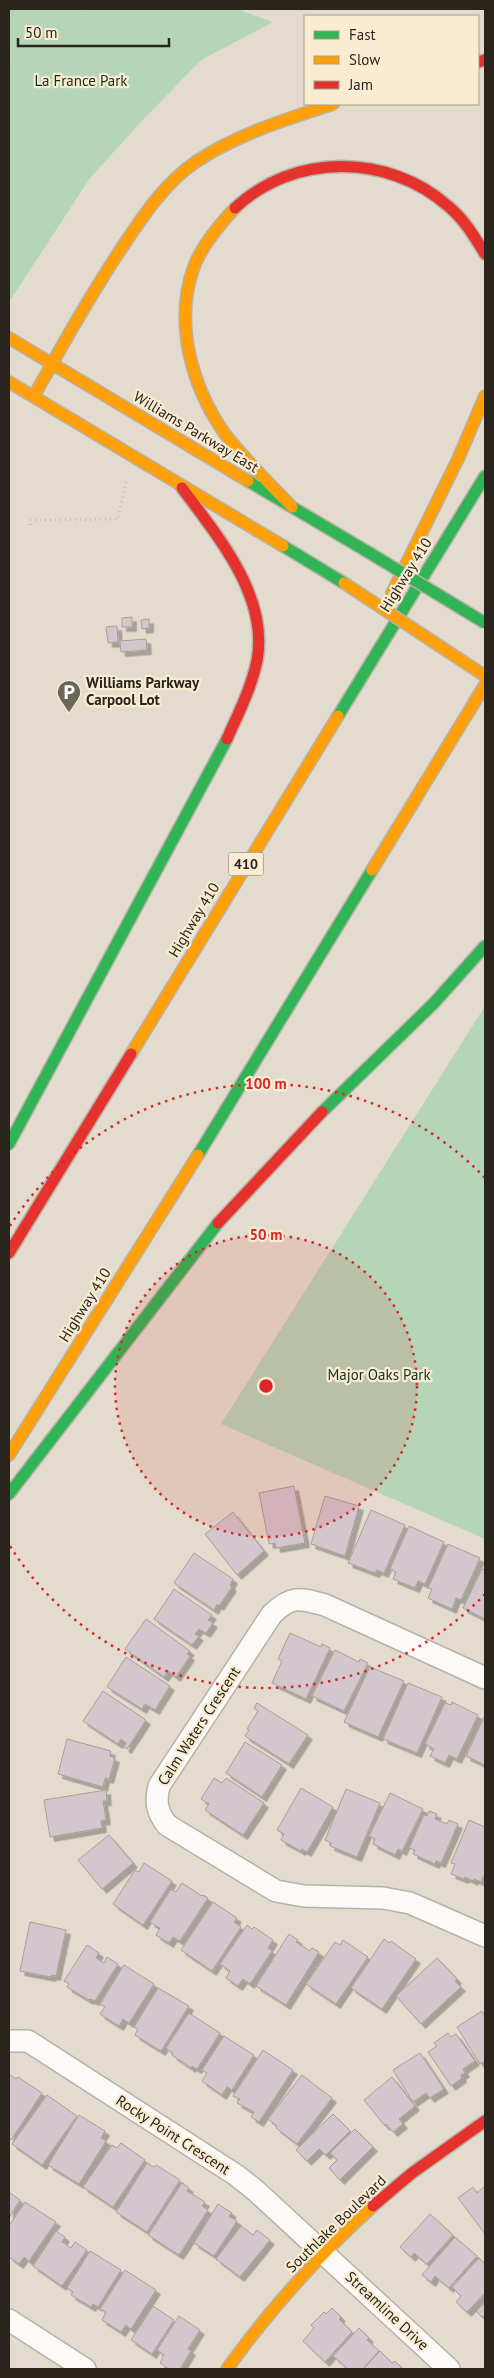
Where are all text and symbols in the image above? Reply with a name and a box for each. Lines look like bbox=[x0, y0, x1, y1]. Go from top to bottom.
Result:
scale bar bbox=[18, 15, 169, 47]
legend bbox=[304, 15, 479, 105]
text: 50 m bbox=[25, 23, 58, 42]
text: Fast bbox=[349, 25, 376, 44]
text: Slow bbox=[349, 50, 380, 69]
park label: La France Park bbox=[34, 71, 128, 90]
text: Jam bbox=[348, 75, 373, 94]
street label: Williams Parkway East bbox=[130, 387, 262, 476]
street label: Highway 410 bbox=[375, 534, 436, 615]
place label: Williams Parkway Carpool Lot bbox=[86, 673, 200, 709]
parking icon: Williams Parkway Carpool Lot bbox=[56, 679, 82, 713]
road number: 410 bbox=[228, 852, 264, 876]
street label: Highway 410 bbox=[164, 879, 223, 961]
text: 100 m bbox=[245, 1074, 287, 1093]
text: 50 m bbox=[250, 1225, 282, 1244]
street label: Highway 410 bbox=[54, 1264, 115, 1345]
park label: Major Oaks Park bbox=[327, 1365, 431, 1384]
centre of rings bbox=[257, 1377, 275, 1395]
street label: Calm Waters Crescent bbox=[153, 1663, 244, 1789]
street label: Rocky Point Crescent bbox=[113, 2091, 234, 2179]
street label: Southlake Boulevard bbox=[281, 2171, 390, 2276]
street label: Streamline Drive bbox=[342, 2267, 433, 2354]

